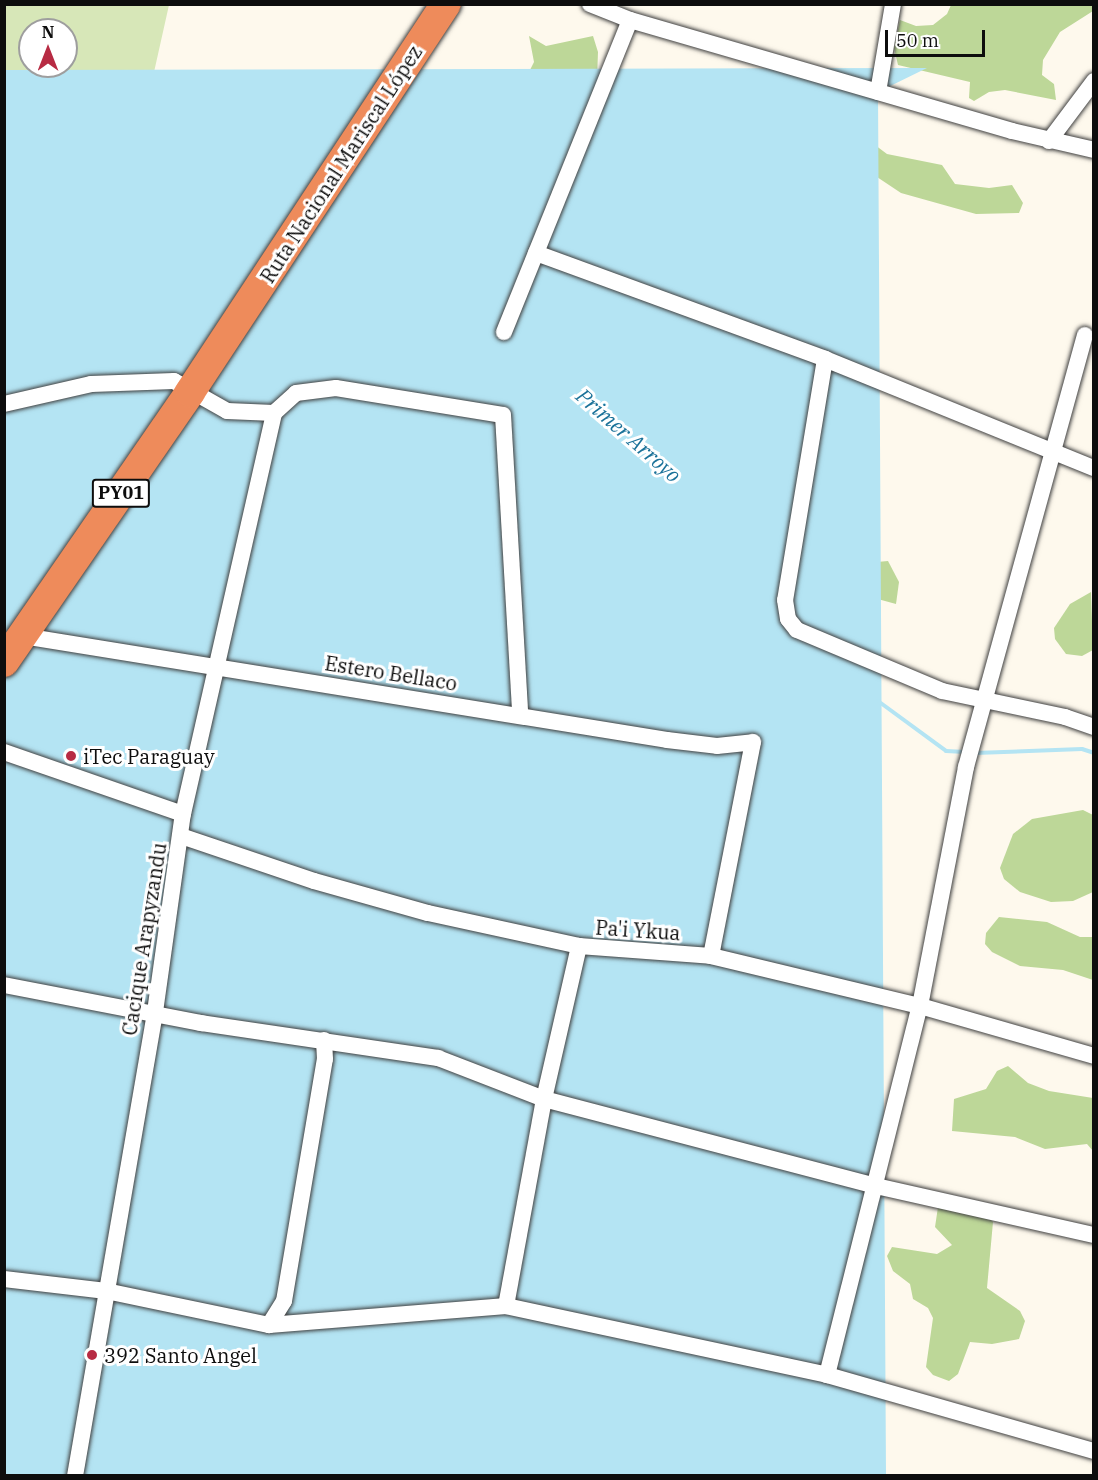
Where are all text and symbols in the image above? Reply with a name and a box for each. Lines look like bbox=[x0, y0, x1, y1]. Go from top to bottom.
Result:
north arrow bbox=[18, 18, 78, 78]
scale bar bbox=[888, 18, 988, 56]
text: N bbox=[42, 22, 54, 42]
text: 50 m bbox=[896, 29, 939, 52]
street label: Ruta Nacional Mariscal López bbox=[255, 41, 427, 287]
water label: Primer Arroyo bbox=[572, 383, 686, 487]
road number: PY01 bbox=[91, 478, 151, 508]
street label: Estero Bellaco bbox=[323, 651, 459, 695]
place label: iTec Paraguay bbox=[83, 744, 215, 768]
marker: iTec Paraguay bbox=[64, 749, 78, 763]
street label: Cacique Arapyzandu bbox=[117, 841, 171, 1037]
street label: Pa'i Ykua bbox=[595, 915, 681, 945]
place label: 392 Santo Angel bbox=[104, 1343, 257, 1367]
marker: 392 Santo Angel bbox=[85, 1348, 99, 1362]

